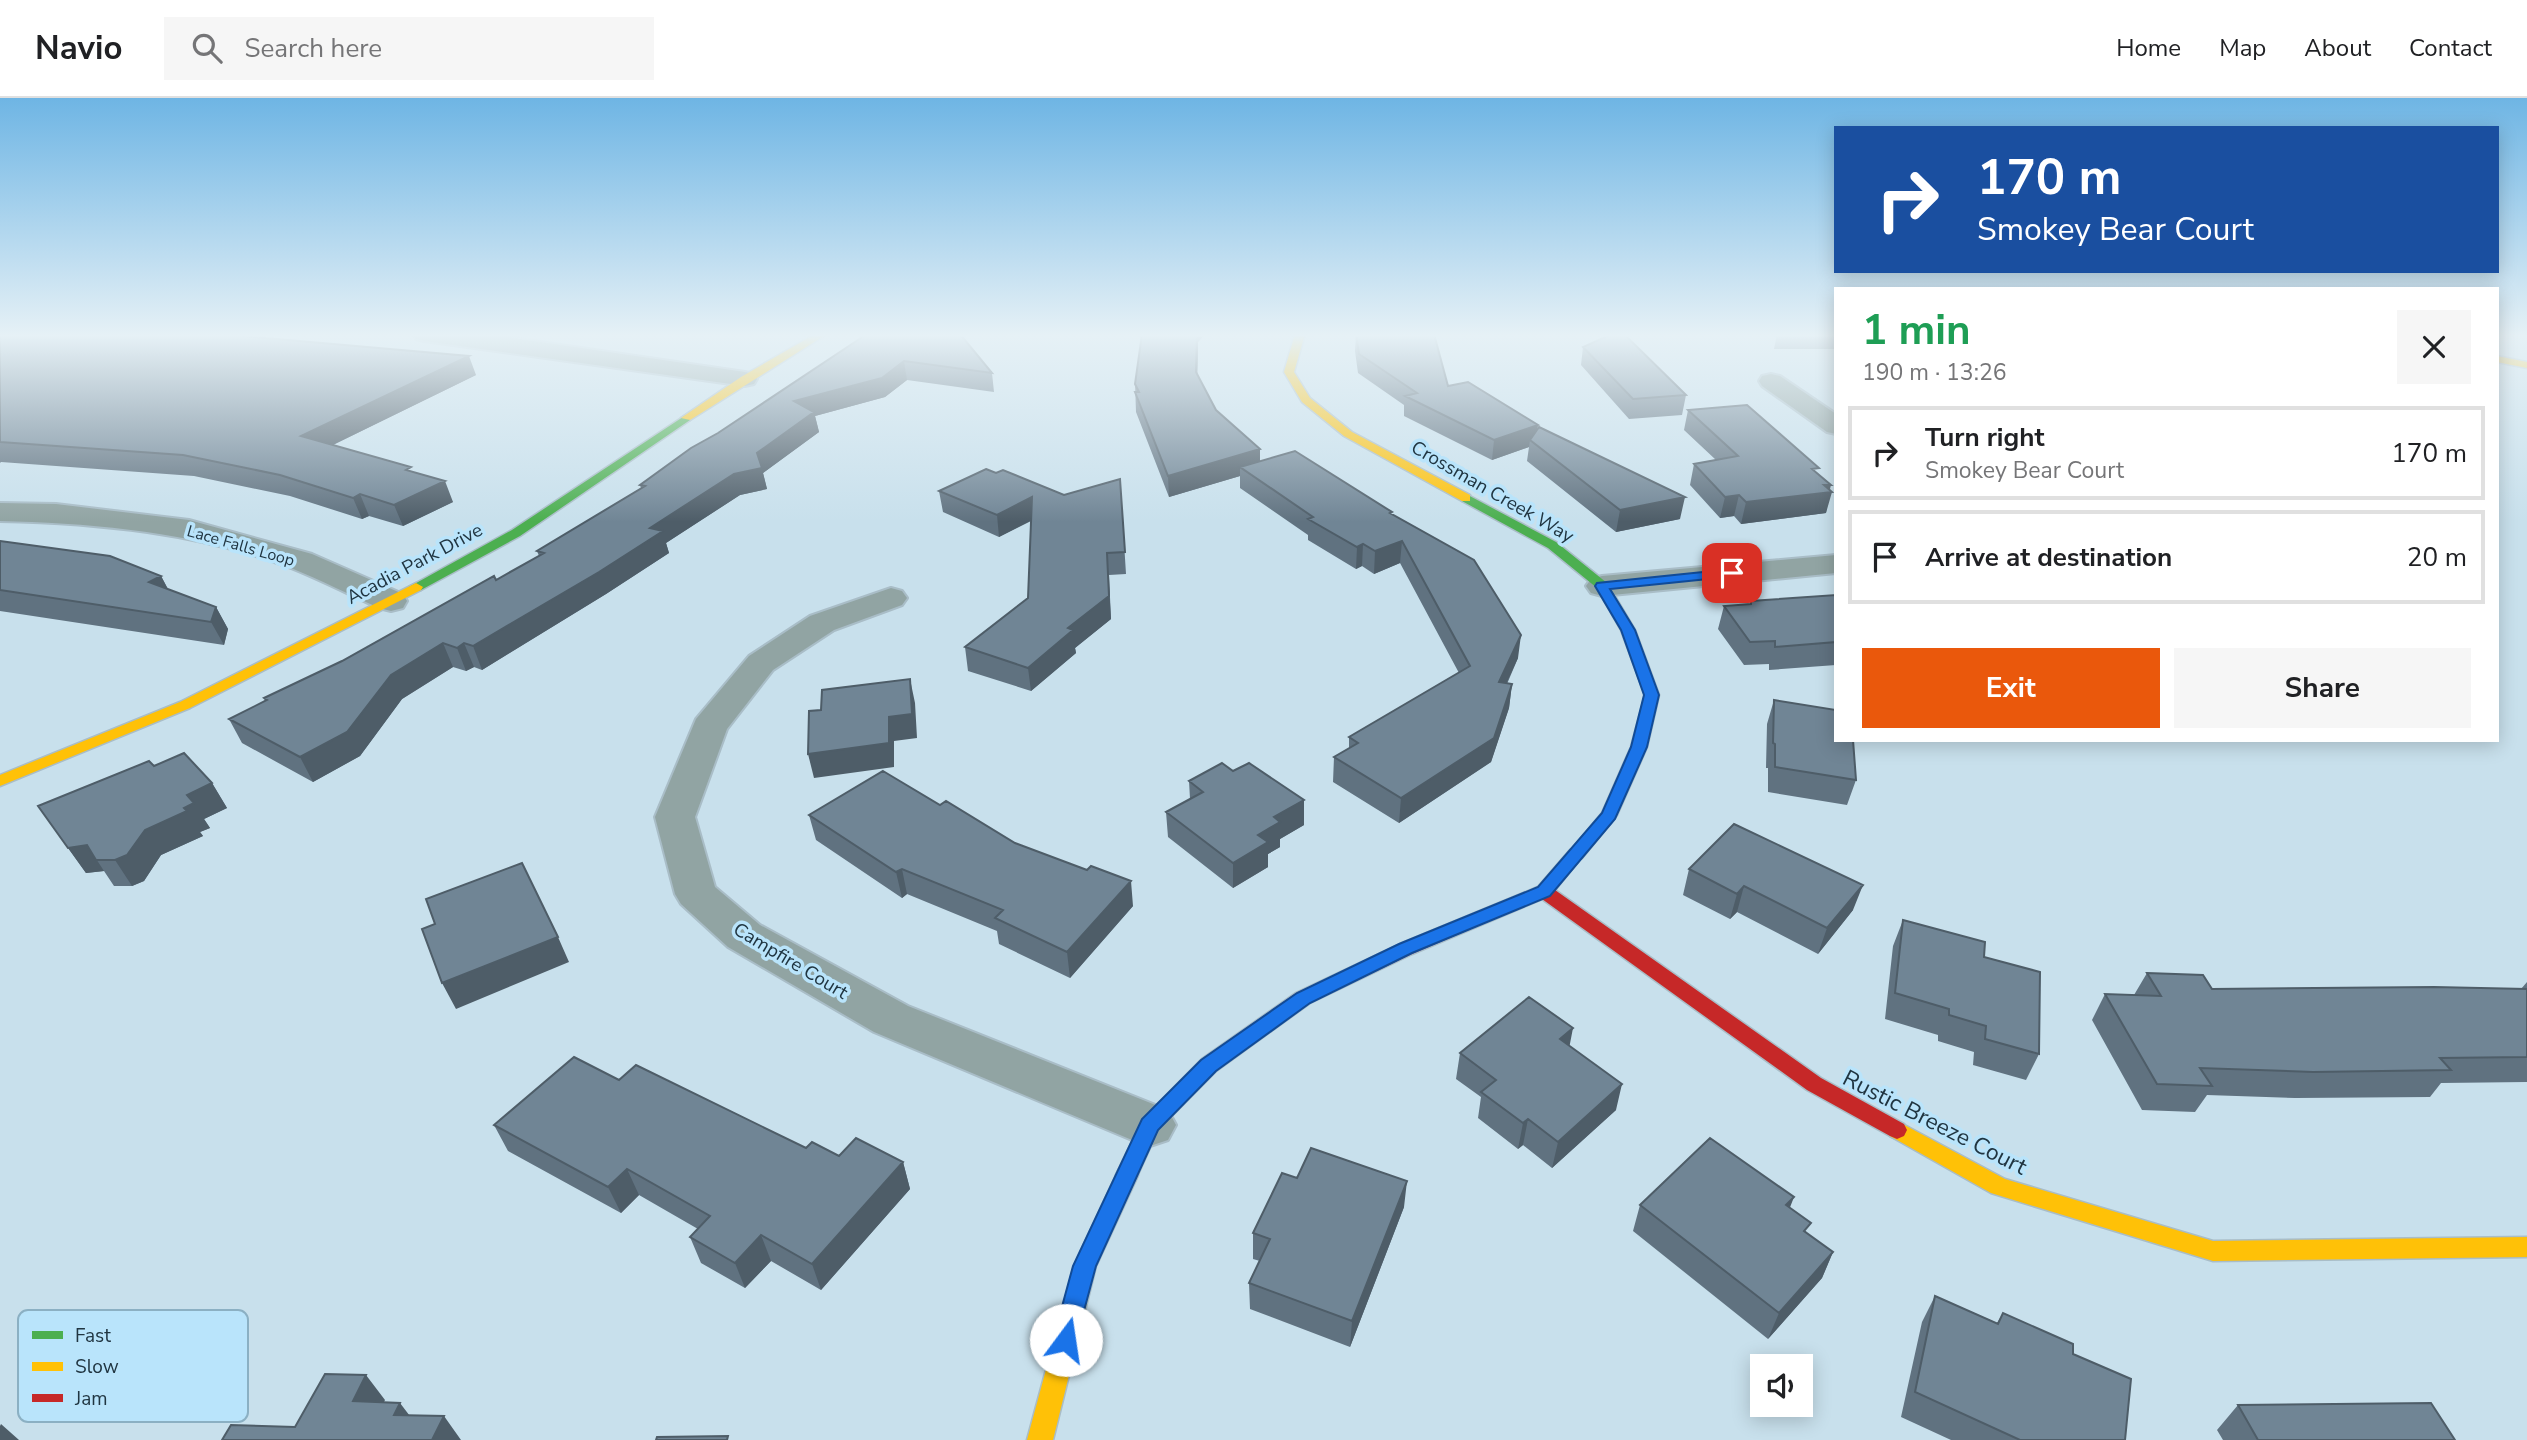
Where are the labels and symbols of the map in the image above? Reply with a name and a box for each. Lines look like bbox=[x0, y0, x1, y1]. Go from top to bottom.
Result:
street label: Crossman Creek Way bbox=[1406, 435, 1579, 549]
street label: Acadia Park Drive bbox=[342, 517, 487, 611]
street label: Lace Falls Loop bbox=[184, 520, 297, 572]
pin bbox=[1702, 543, 1762, 603]
street label: Campfire Court bbox=[728, 916, 853, 1005]
street label: Rustic Breeze Court bbox=[1837, 1063, 2033, 1183]
position arrow bbox=[1029, 1303, 1103, 1377]
legend bbox=[18, 1310, 248, 1422]
text: Fast bbox=[75, 1323, 111, 1349]
text: Slow bbox=[75, 1354, 119, 1380]
text: Jam bbox=[74, 1386, 108, 1412]

